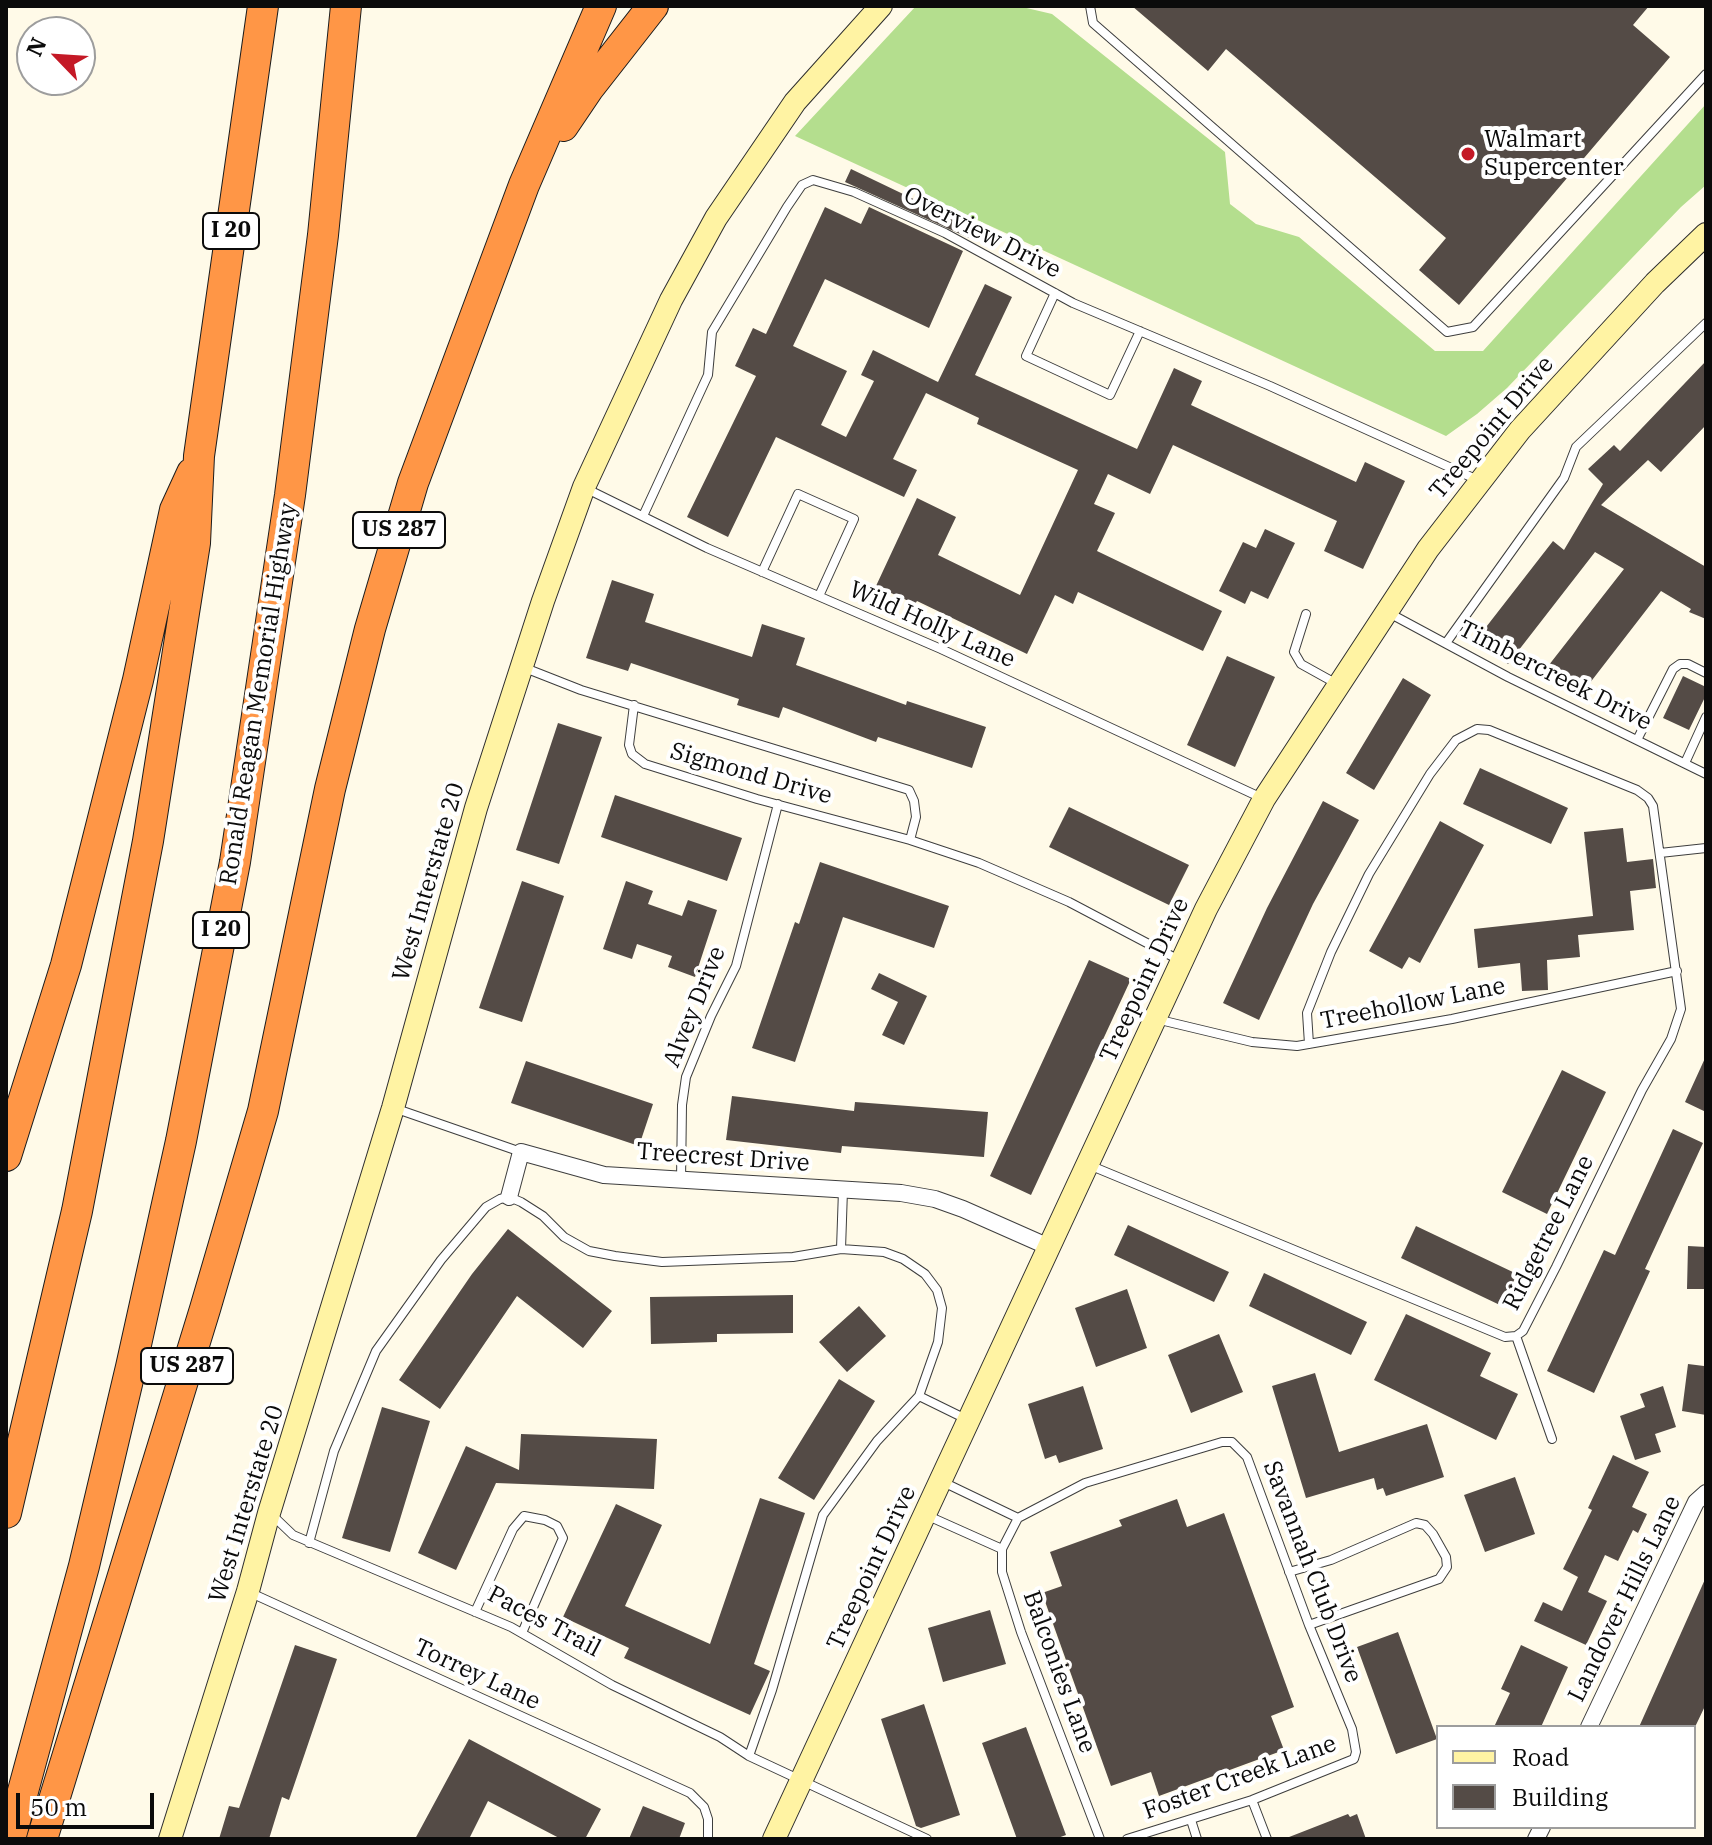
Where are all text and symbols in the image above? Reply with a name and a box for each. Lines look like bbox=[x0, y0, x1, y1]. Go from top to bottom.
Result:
north arrow bbox=[16, 16, 96, 96]
text: N bbox=[19, 32, 52, 61]
place label: Walmart Supercenter bbox=[1484, 126, 1624, 182]
marker: Walmart Supercenter bbox=[1459, 145, 1477, 163]
street label: Overview Drive bbox=[899, 181, 1065, 285]
road number: I 20 bbox=[203, 213, 259, 249]
street label: Treepoint Drive bbox=[1424, 351, 1560, 505]
street label: Ronald Reagan Memorial Highway bbox=[215, 501, 303, 887]
road number: US 287 bbox=[353, 512, 445, 548]
street label: Wild Holly Lane bbox=[845, 576, 1019, 674]
street label: Timbercreek Drive bbox=[1454, 615, 1656, 737]
street label: Sigmond Drive bbox=[667, 737, 835, 811]
street label: West Interstate 20 bbox=[387, 780, 471, 984]
street label: Treepoint Drive bbox=[1094, 893, 1196, 1067]
road number: I 20 bbox=[193, 912, 249, 948]
street label: Alvey Drive bbox=[658, 942, 732, 1072]
street label: Treehollow Lane bbox=[1318, 972, 1508, 1036]
street label: Treecrest Drive bbox=[635, 1138, 811, 1178]
street label: Ridgetree Lane bbox=[1498, 1151, 1600, 1315]
road number: US 287 bbox=[141, 1348, 233, 1384]
street label: West Interstate 20 bbox=[203, 1402, 291, 1606]
street label: Savannah Club Drive bbox=[1256, 1457, 1368, 1687]
street label: Treepoint Drive bbox=[821, 1481, 923, 1655]
street label: Landover Hills Lane bbox=[1563, 1491, 1687, 1707]
street label: Paces Trail bbox=[483, 1580, 605, 1664]
street label: Balconies Lane bbox=[1016, 1587, 1102, 1757]
street label: Torrey Lane bbox=[409, 1633, 545, 1717]
legend bbox=[1436, 1725, 1696, 1829]
street label: Foster Creek Lane bbox=[1140, 1730, 1340, 1826]
text: Road bbox=[1512, 1741, 1569, 1773]
scale bar bbox=[20, 1777, 158, 1827]
text: Building bbox=[1512, 1781, 1608, 1813]
text: 50 m bbox=[30, 1791, 87, 1823]

